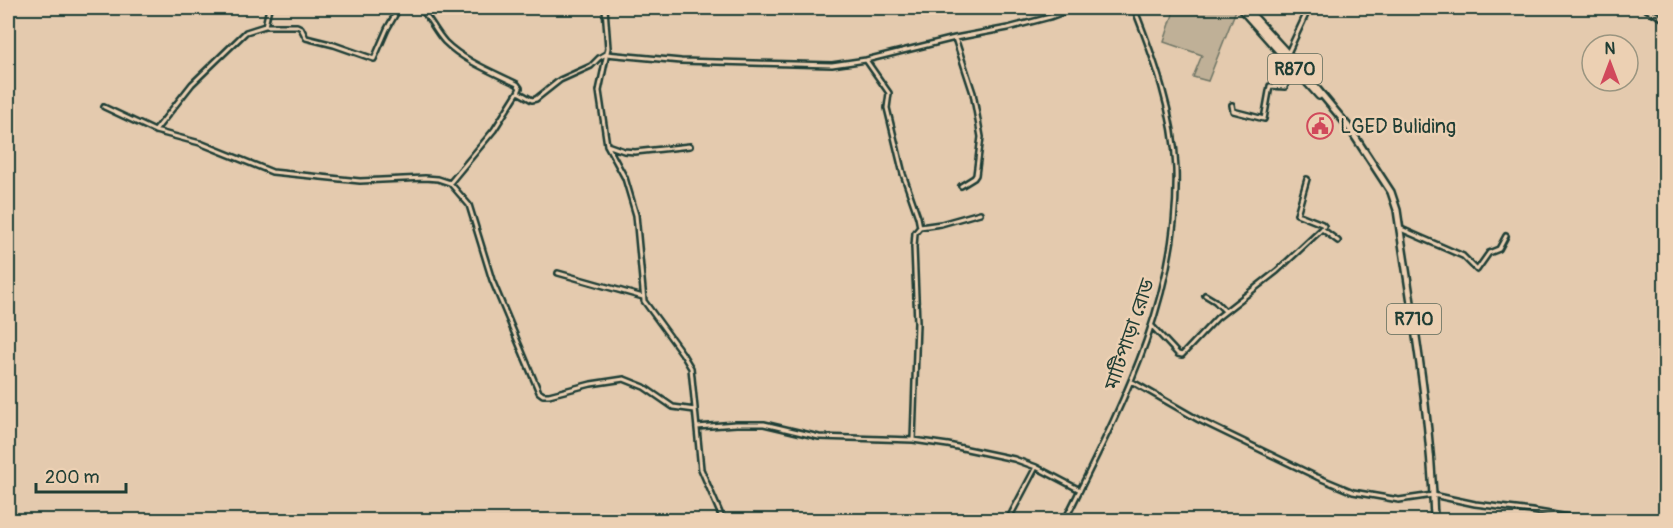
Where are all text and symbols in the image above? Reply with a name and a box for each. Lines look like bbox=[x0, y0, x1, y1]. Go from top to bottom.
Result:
north arrow bbox=[1580, 33, 1640, 93]
text: N bbox=[1605, 39, 1616, 59]
road number: R870 bbox=[1268, 54, 1322, 84]
public building icon: LGED Buliding bbox=[1305, 111, 1335, 141]
place label: LGED Buliding bbox=[1340, 114, 1456, 139]
street label: মাটিপাড়া রোড bbox=[1098, 275, 1160, 394]
road number: R710 bbox=[1387, 304, 1441, 334]
scale bar bbox=[36, 456, 126, 494]
text: 200 m bbox=[45, 466, 100, 489]

